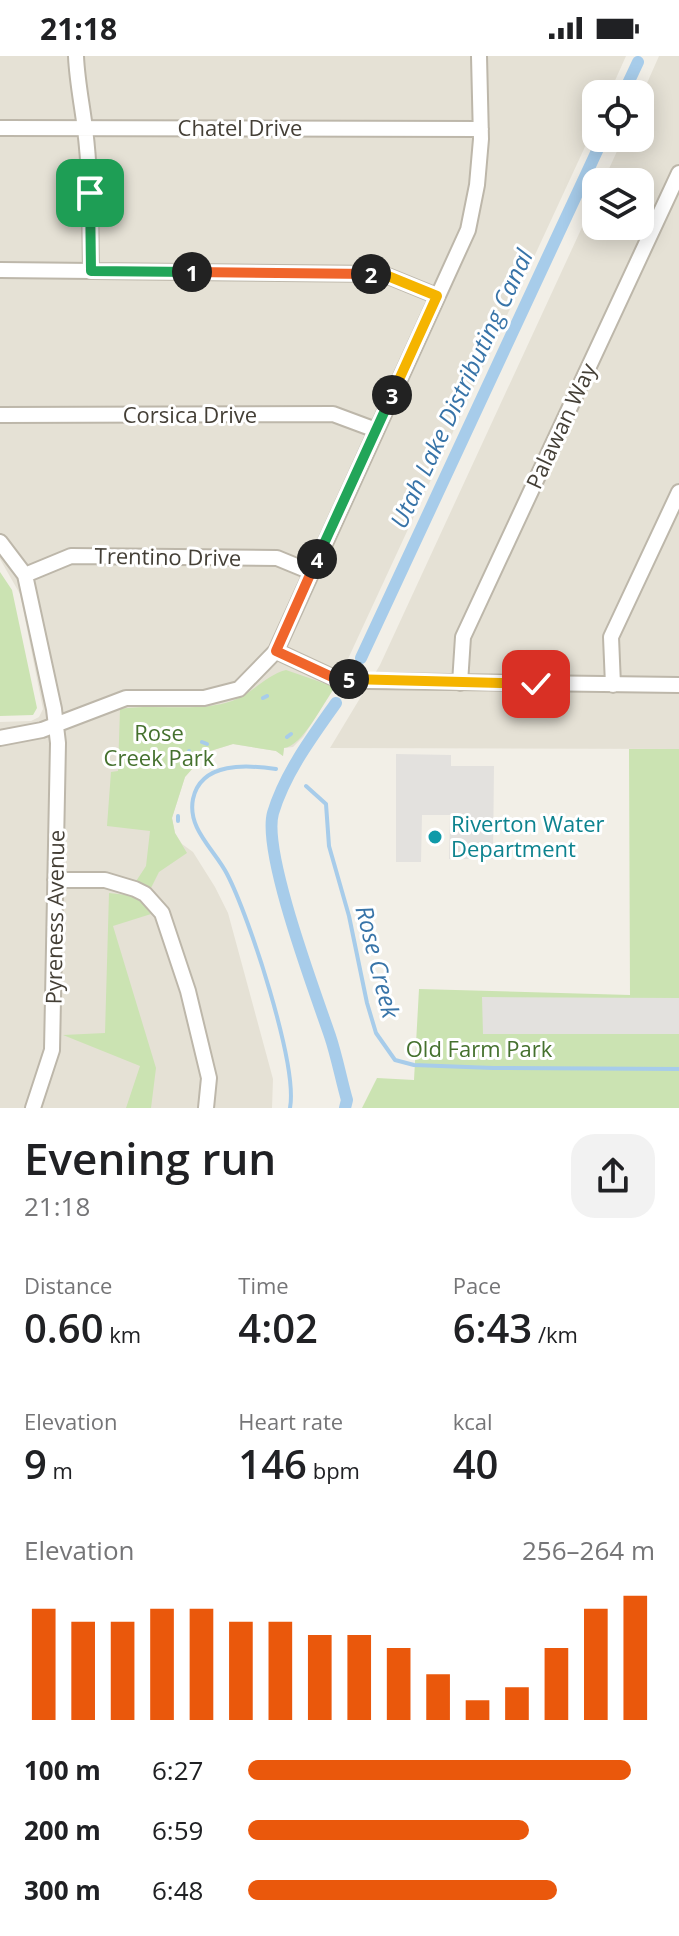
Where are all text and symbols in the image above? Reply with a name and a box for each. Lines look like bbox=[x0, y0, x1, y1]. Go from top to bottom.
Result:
text: 21:18 bbox=[40, 8, 117, 49]
map controls bbox=[582, 80, 654, 240]
button: locate bbox=[582, 80, 654, 152]
street label: Chatel Drive bbox=[178, 112, 302, 142]
pin bbox=[56, 159, 124, 227]
button: layers bbox=[582, 168, 654, 240]
icon: arrive bbox=[68, 171, 112, 215]
water label: Utah Lake Distributing Canal bbox=[381, 243, 540, 533]
pin: 1 bbox=[172, 252, 212, 292]
pin: 2 bbox=[351, 254, 391, 294]
text: 1 bbox=[186, 257, 198, 287]
text: 2 bbox=[365, 259, 377, 289]
street label: Palawan Way bbox=[518, 357, 603, 493]
pin: 3 bbox=[372, 375, 412, 415]
text: 3 bbox=[386, 380, 398, 410]
street label: Corsica Drive bbox=[123, 399, 257, 429]
pin: 4 bbox=[297, 539, 337, 579]
street label: Trentino Drive bbox=[94, 540, 242, 572]
text: 4 bbox=[311, 544, 323, 574]
pin bbox=[502, 650, 570, 718]
pin: 5 bbox=[329, 659, 369, 699]
icon: check bbox=[514, 662, 558, 706]
text: 5 bbox=[343, 664, 355, 694]
park label: Rose Creek Park bbox=[104, 717, 215, 772]
place label: Riverton Water Department bbox=[451, 808, 604, 863]
marker: Riverton Water Department bbox=[426, 828, 444, 846]
street label: Pyreness Avenue bbox=[37, 829, 71, 1005]
water label: Rose Creek bbox=[349, 902, 409, 1023]
park label: Old Farm Park bbox=[406, 1033, 553, 1063]
text: Evening run bbox=[24, 1128, 276, 1188]
button: share bbox=[571, 1134, 655, 1218]
text: 21:18 bbox=[24, 1188, 90, 1224]
text: Distance bbox=[24, 1270, 112, 1300]
text: Time bbox=[238, 1270, 289, 1300]
text: Pace bbox=[453, 1270, 501, 1300]
text: 0.60 bbox=[24, 1300, 104, 1355]
text: 4:02 bbox=[238, 1300, 318, 1355]
text: 6:43 bbox=[453, 1300, 532, 1355]
text: km bbox=[104, 1319, 141, 1349]
text: /km bbox=[532, 1319, 578, 1349]
text: Elevation bbox=[24, 1406, 117, 1436]
text: Heart rate bbox=[238, 1406, 343, 1436]
text: kcal bbox=[453, 1406, 493, 1436]
text: 9 bbox=[24, 1436, 47, 1491]
text: 146 bbox=[238, 1436, 307, 1491]
text: 40 bbox=[453, 1436, 498, 1491]
text: m bbox=[47, 1455, 73, 1485]
text: bpm bbox=[307, 1455, 360, 1485]
text: Elevation bbox=[24, 1532, 134, 1568]
text: 256–264 m bbox=[522, 1532, 655, 1568]
text: 100 m bbox=[24, 1752, 101, 1788]
text: 6:27 bbox=[152, 1752, 203, 1788]
text: 200 m bbox=[24, 1812, 101, 1848]
text: 6:59 bbox=[152, 1812, 203, 1848]
text: 300 m bbox=[24, 1872, 101, 1908]
text: 6:48 bbox=[152, 1872, 203, 1908]

